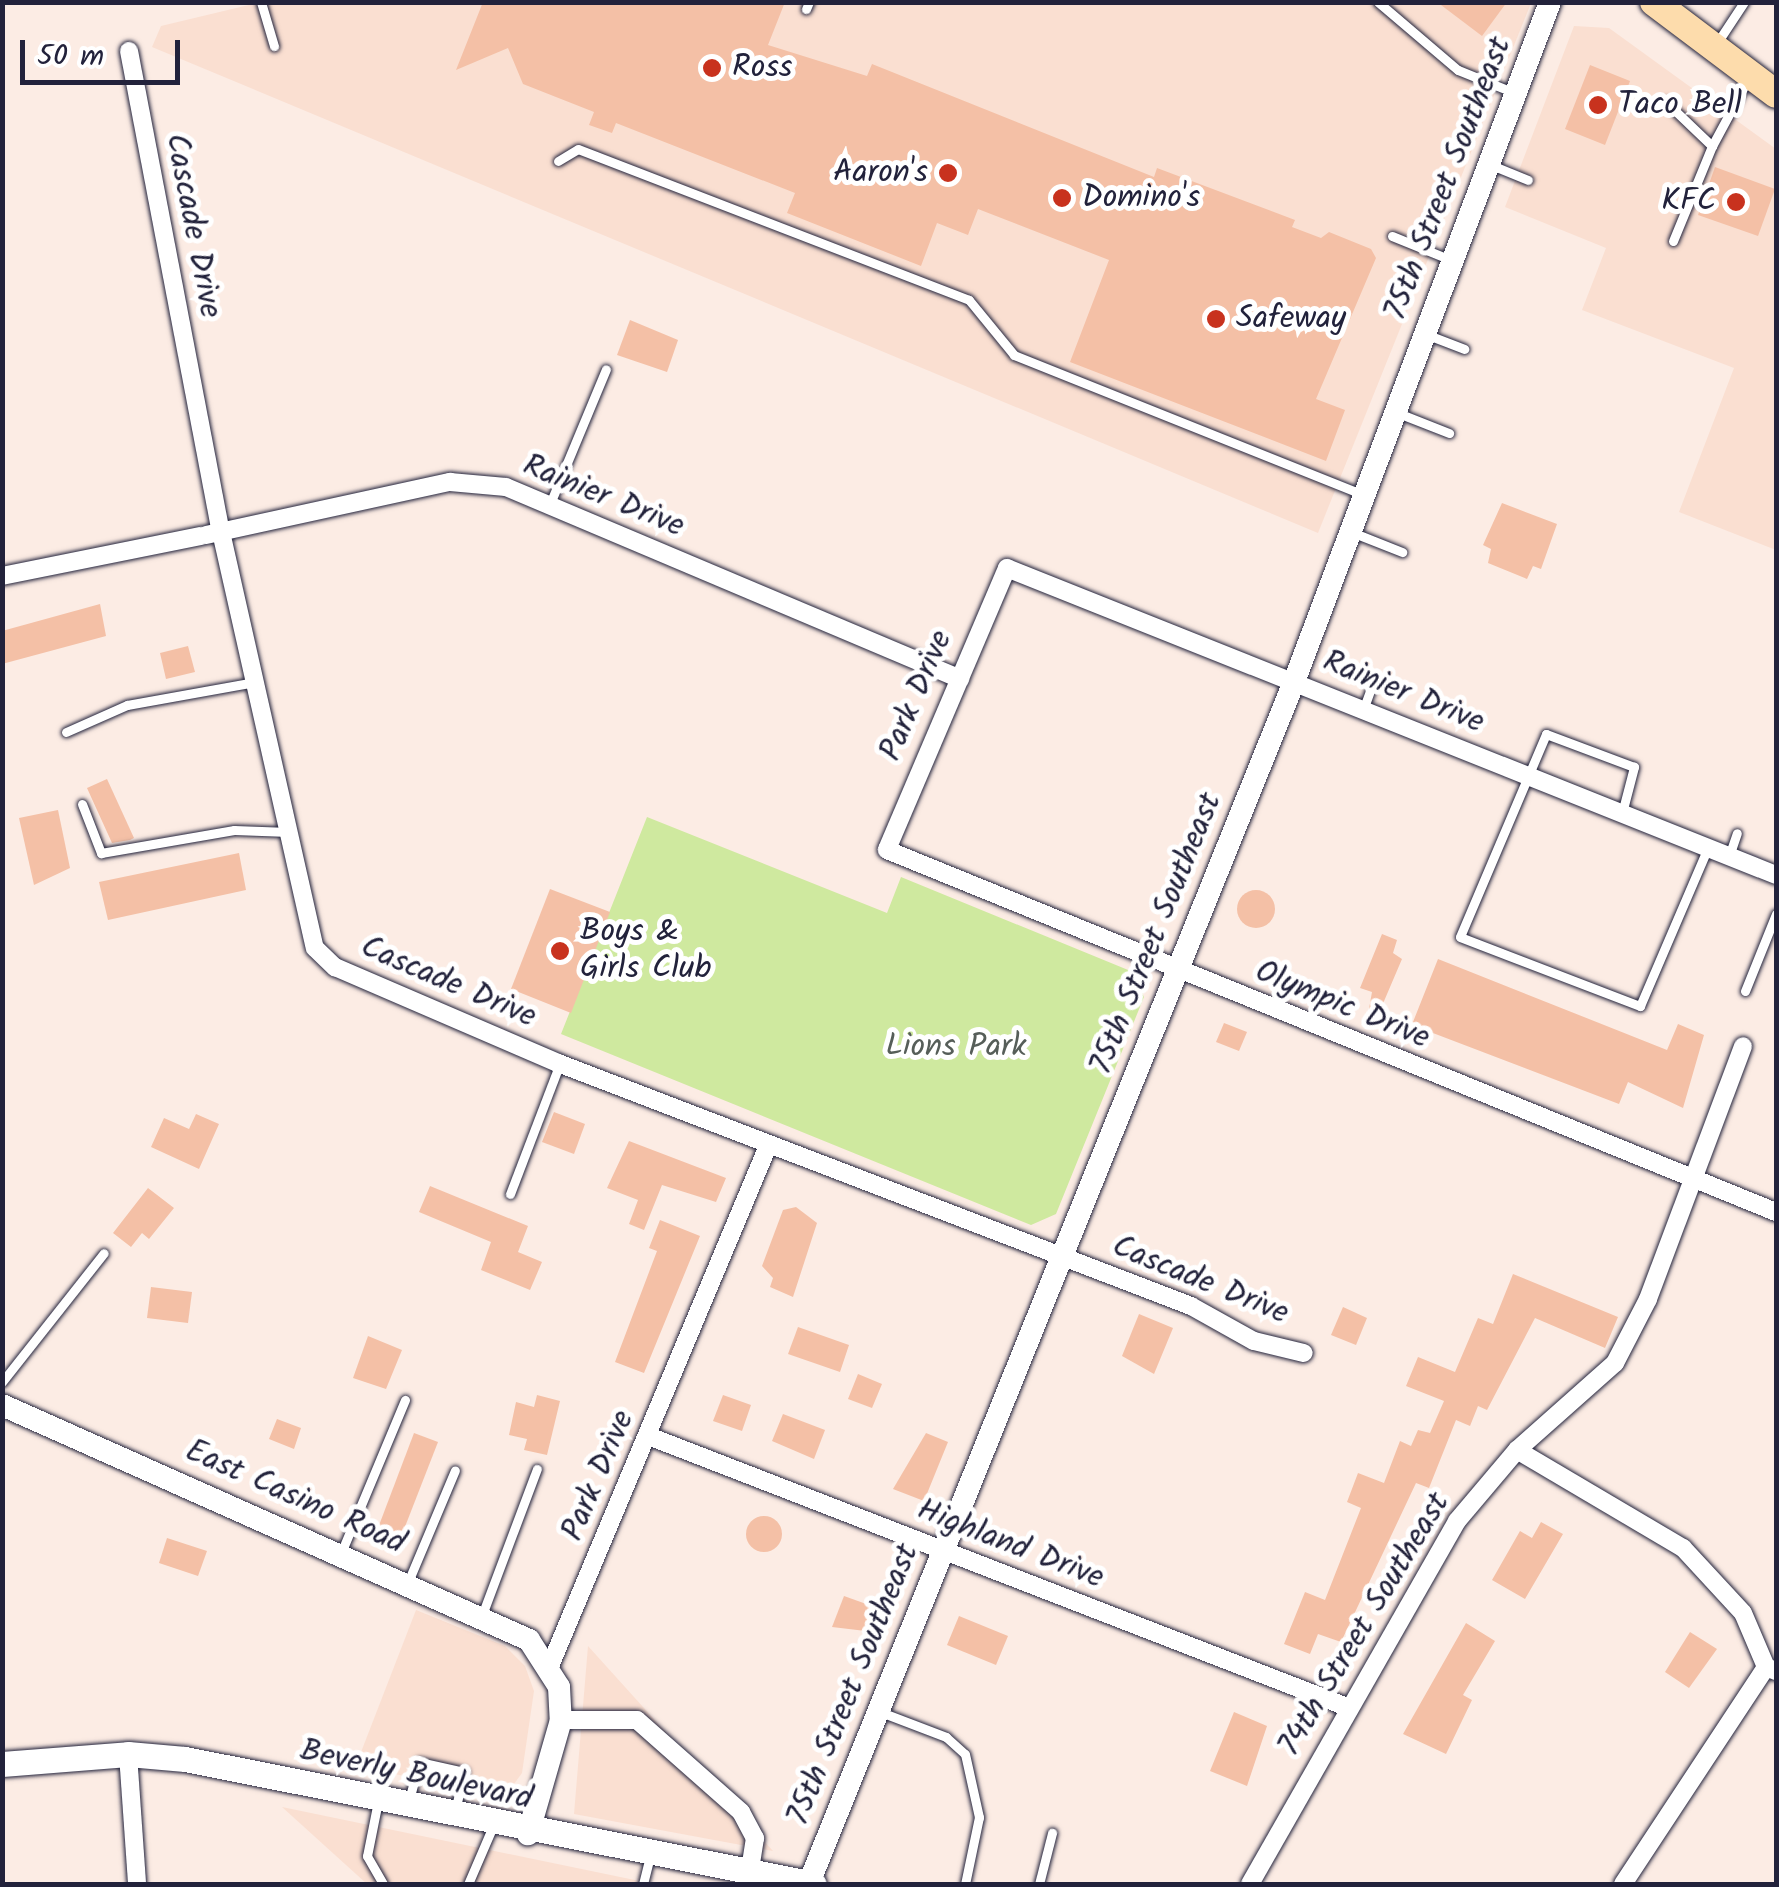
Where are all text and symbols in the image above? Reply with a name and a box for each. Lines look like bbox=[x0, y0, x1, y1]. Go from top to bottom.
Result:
scale bar bbox=[25, 20, 185, 82]
street label: 75th Street Southeast bbox=[1377, 32, 1521, 326]
text: 50 m bbox=[37, 33, 104, 81]
place label: Ross bbox=[732, 49, 792, 87]
marker: Ross bbox=[701, 57, 723, 79]
place label: Taco Bell bbox=[1618, 86, 1742, 124]
marker: Taco Bell bbox=[1587, 94, 1609, 116]
street label: Cascade Drive bbox=[155, 131, 229, 321]
place label: Aaron's bbox=[833, 154, 928, 192]
marker: Aaron's bbox=[937, 162, 959, 184]
place label: Domino's bbox=[1082, 179, 1200, 217]
place label: KFC bbox=[1661, 183, 1716, 221]
marker: Domino's bbox=[1051, 187, 1073, 209]
marker: KFC bbox=[1725, 191, 1747, 213]
place label: Safeway bbox=[1236, 300, 1346, 338]
marker: Safeway bbox=[1205, 308, 1227, 330]
street label: Rainier Drive bbox=[517, 447, 689, 547]
street label: Park Drive bbox=[872, 625, 962, 767]
street label: Rainier Drive bbox=[1317, 643, 1489, 743]
street label: 75th Street Southeast bbox=[1083, 788, 1231, 1080]
place label: Boys & Girls Club bbox=[580, 914, 711, 989]
street label: Cascade Drive bbox=[354, 929, 542, 1037]
marker: Boys & Girls Club bbox=[549, 940, 571, 962]
street label: Olympic Drive bbox=[1249, 954, 1435, 1058]
park label: Lions Park bbox=[885, 1028, 1027, 1066]
street label: Cascade Drive bbox=[1106, 1228, 1294, 1334]
street label: Park Drive bbox=[554, 1405, 644, 1547]
street label: East Casino Road bbox=[179, 1432, 411, 1564]
street label: 74th Street Southeast bbox=[1271, 1486, 1459, 1764]
street label: Highland Drive bbox=[911, 1492, 1109, 1598]
street label: 75th Street Southeast bbox=[780, 1539, 928, 1831]
street label: Beverly Boulevard bbox=[296, 1733, 536, 1819]

